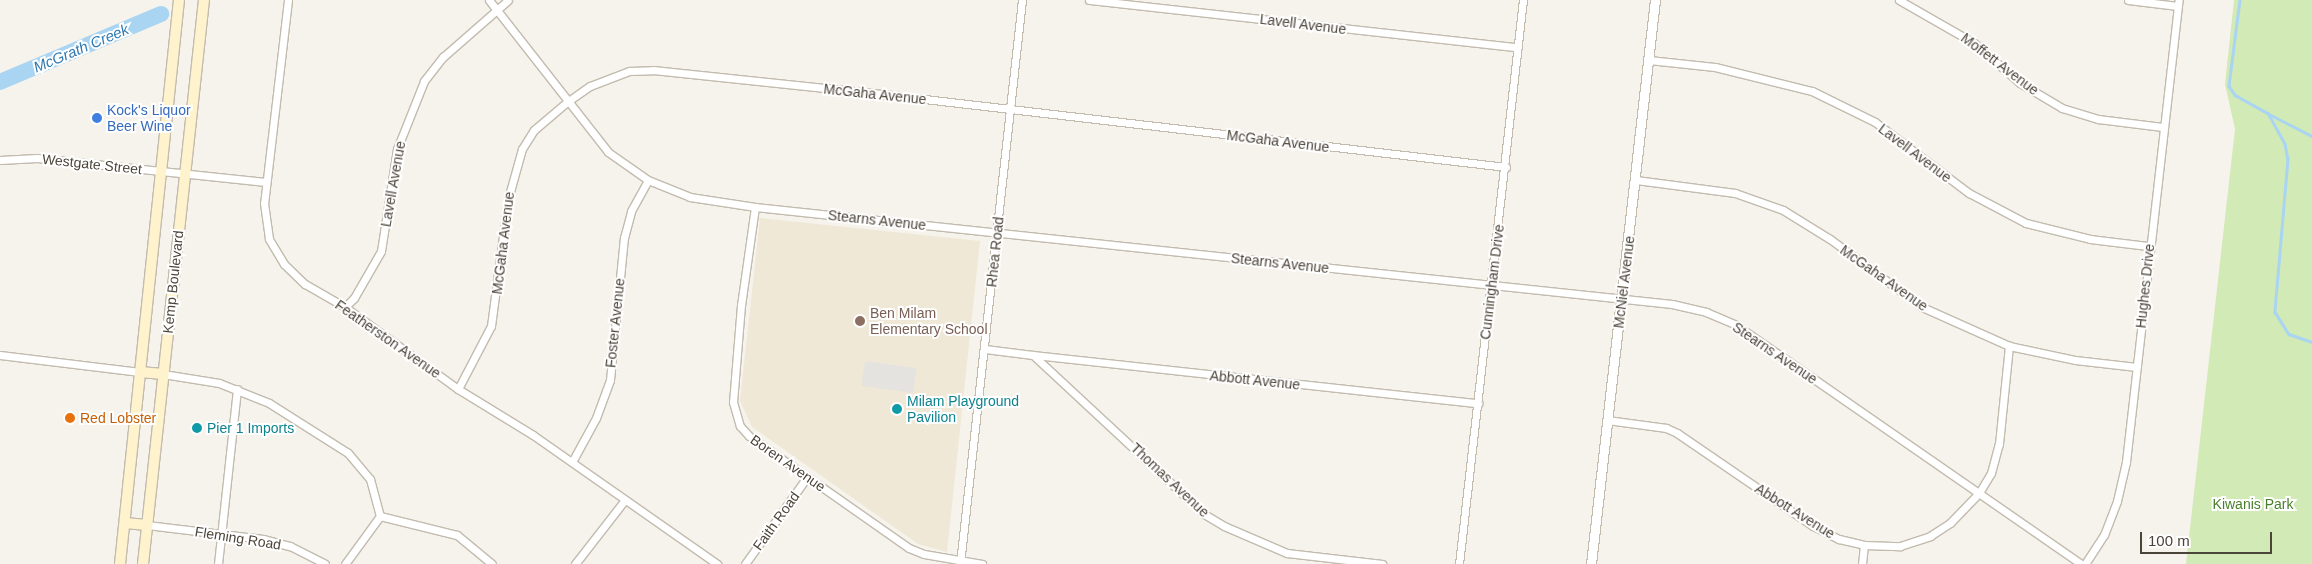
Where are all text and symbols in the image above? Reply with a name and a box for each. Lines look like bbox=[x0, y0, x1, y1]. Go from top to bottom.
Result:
street label: Lavell Avenue bbox=[1258, 10, 1348, 38]
water label: McGrath Creek bbox=[31, 20, 131, 76]
street label: Moffett Avenue bbox=[1958, 29, 2042, 99]
street label: McGaha Avenue bbox=[822, 80, 928, 108]
place label: Kock's Liquor Beer Wine bbox=[107, 102, 191, 134]
marker: Kock's Liquor Beer Wine bbox=[91, 112, 103, 124]
street label: Lavell Avenue bbox=[1875, 120, 1955, 186]
street label: McGaha Avenue bbox=[1225, 126, 1331, 156]
street label: Lavell Avenue bbox=[377, 139, 409, 229]
street label: Westgate Street bbox=[41, 150, 143, 178]
street label: McGaha Avenue bbox=[488, 190, 518, 296]
street label: Stearns Avenue bbox=[827, 206, 927, 234]
street label: Rhea Road bbox=[983, 216, 1007, 288]
street label: Cunningham Drive bbox=[1477, 223, 1507, 341]
street label: Kemp Boulevard bbox=[159, 230, 187, 334]
street label: McNiel Avenue bbox=[1610, 234, 1638, 330]
street label: McGaha Avenue bbox=[1837, 241, 1931, 315]
street label: Hughes Drive bbox=[2132, 243, 2158, 329]
street label: Stearns Avenue bbox=[1230, 249, 1330, 277]
street label: Foster Avenue bbox=[602, 277, 628, 369]
street label: Featherston Avenue bbox=[332, 296, 444, 382]
place label: Ben Milam Elementary School bbox=[870, 305, 988, 338]
marker: Ben Milam Elementary School bbox=[854, 315, 866, 327]
street label: Stearns Avenue bbox=[1729, 318, 1821, 388]
street label: Abbott Avenue bbox=[1209, 367, 1301, 393]
place label: Milam Playground Pavilion bbox=[907, 393, 1019, 426]
marker: Milam Playground Pavilion bbox=[891, 403, 903, 415]
place label: Red Lobster bbox=[80, 410, 156, 426]
marker: Red Lobster bbox=[64, 412, 76, 424]
place label: Pier 1 Imports bbox=[207, 420, 294, 436]
marker: Pier 1 Imports bbox=[191, 422, 203, 434]
street label: Boren Avenue bbox=[747, 431, 829, 495]
street label: Thomas Avenue bbox=[1127, 439, 1213, 521]
street label: Abbott Avenue bbox=[1752, 480, 1838, 542]
street label: Faith Road bbox=[749, 488, 803, 554]
park label: Kiwanis Park bbox=[2213, 496, 2293, 512]
scale bar bbox=[2142, 522, 2274, 554]
street label: Fleming Road bbox=[194, 523, 282, 553]
text: 100 m bbox=[2148, 532, 2190, 549]

